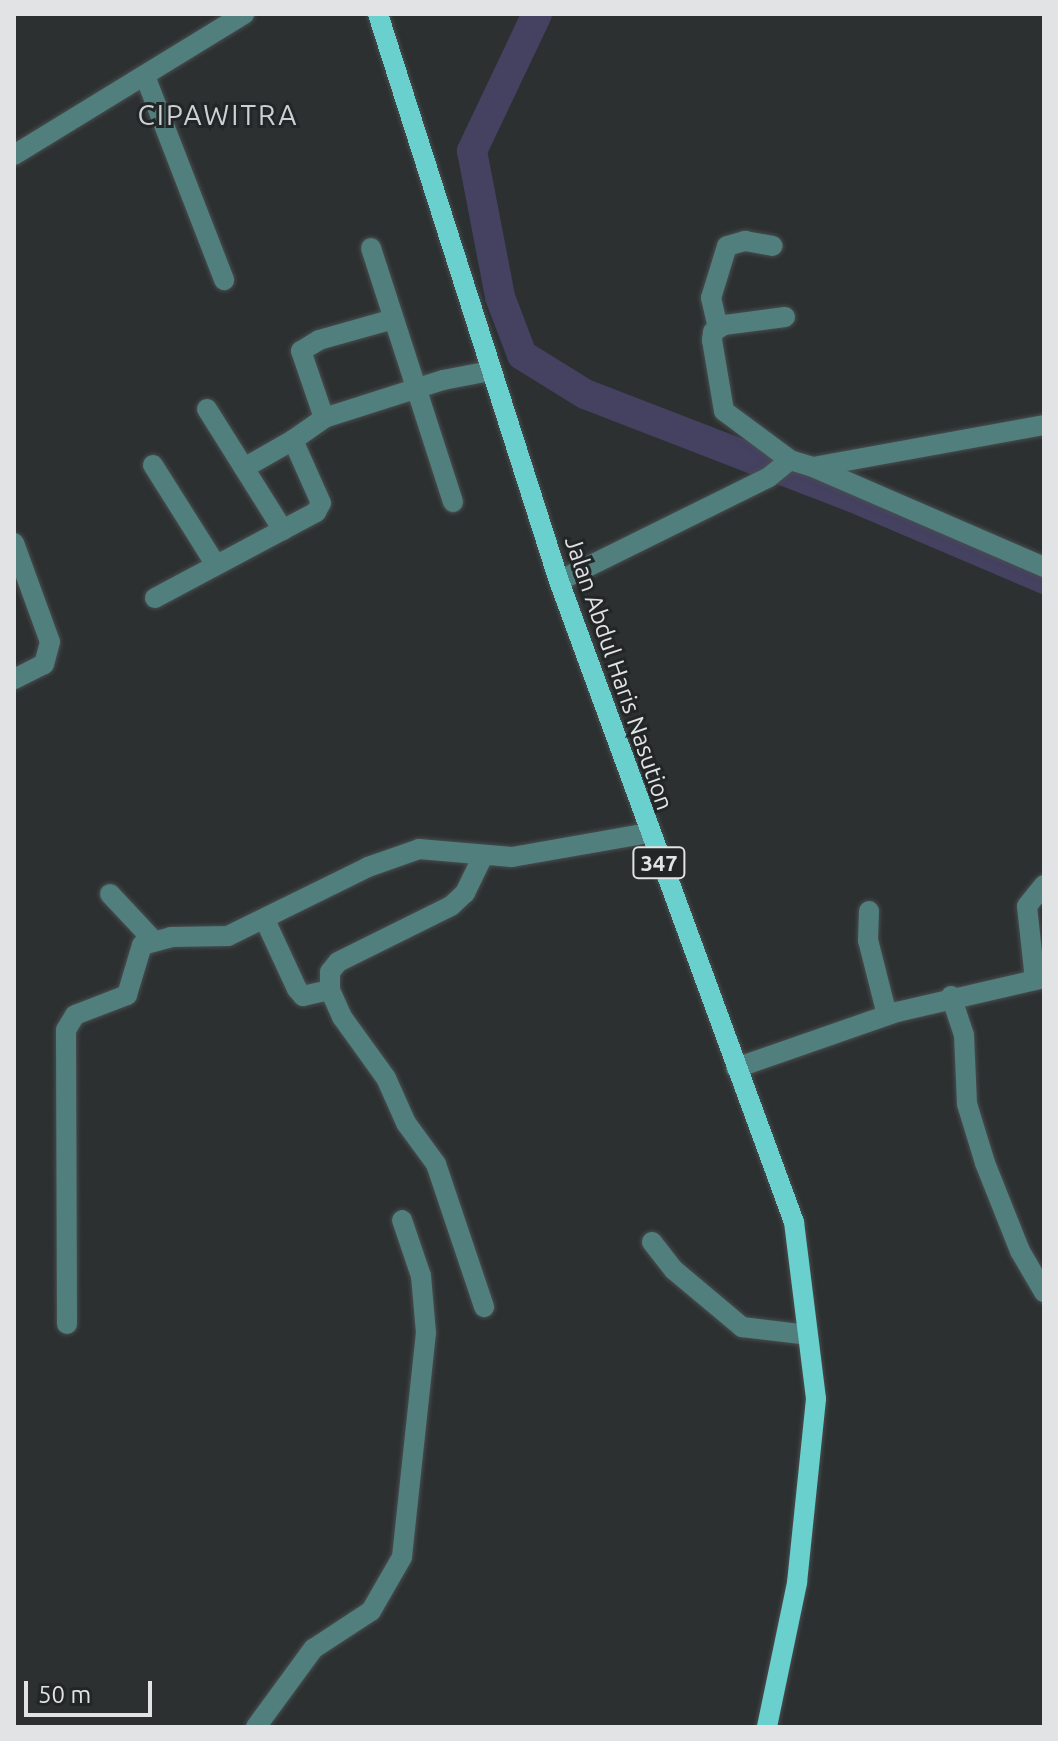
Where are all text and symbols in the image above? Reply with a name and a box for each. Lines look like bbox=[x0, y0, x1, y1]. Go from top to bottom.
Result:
district label: CIPAWITRA bbox=[138, 98, 298, 132]
street label: Jalan Abdul Haris Nasution bbox=[559, 532, 679, 814]
road number: 347 bbox=[631, 845, 687, 881]
scale bar bbox=[28, 1665, 156, 1715]
text: 50 m bbox=[38, 1681, 91, 1708]

